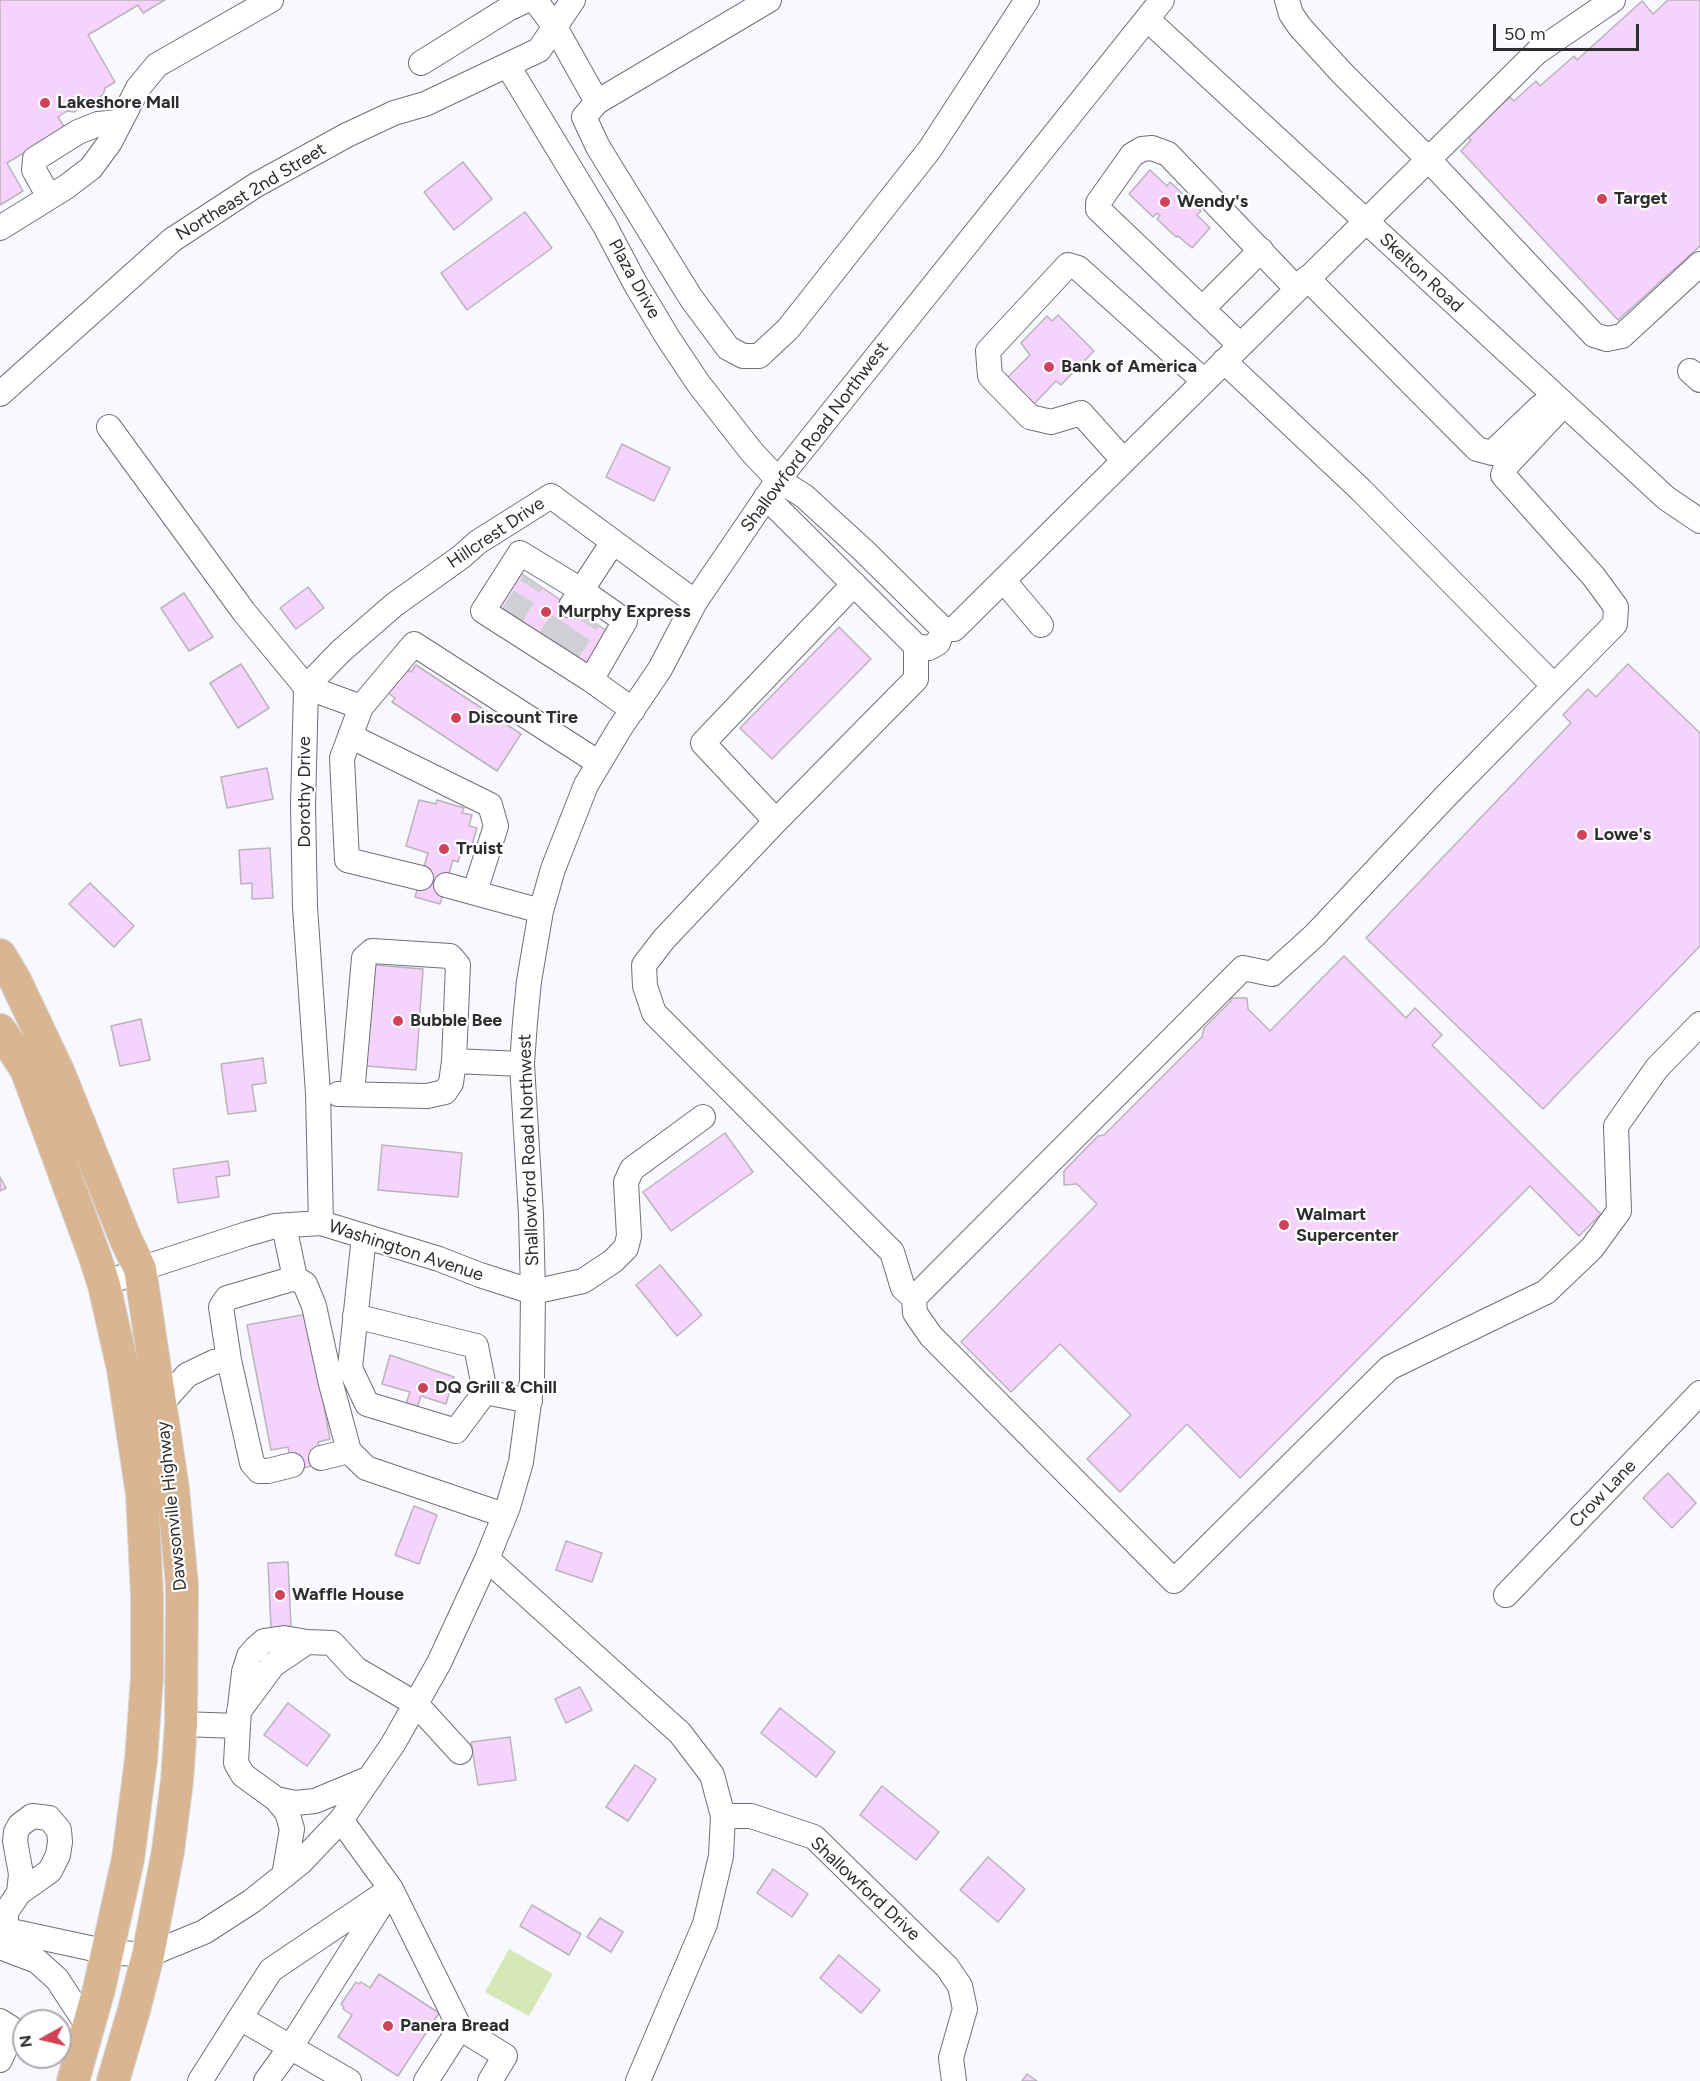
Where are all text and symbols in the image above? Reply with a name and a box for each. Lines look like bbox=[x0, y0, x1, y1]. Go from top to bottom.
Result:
scale bar bbox=[1496, 12, 1642, 50]
text: 50 m bbox=[1504, 23, 1546, 45]
place label: Lakeshore Mall bbox=[57, 92, 180, 114]
marker: Lakeshore Mall bbox=[38, 96, 52, 110]
street label: Northeast 2nd Street bbox=[172, 139, 330, 245]
place label: Target bbox=[1614, 188, 1668, 210]
place label: Wendy's bbox=[1177, 191, 1248, 213]
marker: Target bbox=[1595, 192, 1609, 206]
marker: Wendy's bbox=[1158, 195, 1172, 209]
street label: Skelton Road bbox=[1375, 229, 1467, 317]
street label: Plaza Drive bbox=[603, 235, 665, 323]
street label: Shallowford Road Northwest bbox=[736, 338, 894, 536]
place label: Bank of America bbox=[1061, 356, 1197, 378]
marker: Bank of America bbox=[1042, 360, 1056, 374]
street label: Hillcrest Drive bbox=[443, 493, 549, 573]
place label: Murphy Express bbox=[558, 601, 691, 623]
marker: Murphy Express bbox=[539, 605, 553, 619]
place label: Discount Tire bbox=[468, 707, 578, 729]
marker: Discount Tire bbox=[449, 711, 463, 725]
street label: Dorothy Drive bbox=[294, 736, 316, 848]
place label: Lowe's bbox=[1594, 824, 1651, 846]
marker: Lowe's bbox=[1575, 828, 1589, 842]
place label: Truist bbox=[456, 838, 503, 860]
marker: Truist bbox=[437, 842, 451, 856]
place label: Bubble Bee bbox=[410, 1010, 502, 1032]
marker: Bubble Bee bbox=[391, 1014, 405, 1028]
street label: Shallowford Road Northwest bbox=[514, 1033, 544, 1267]
place label: Walmart Supercenter bbox=[1296, 1204, 1399, 1246]
street label: Washington Avenue bbox=[326, 1216, 486, 1286]
marker: Walmart Supercenter bbox=[1277, 1218, 1291, 1232]
place label: DQ Grill & Chill bbox=[435, 1377, 557, 1399]
marker: DQ Grill & Chill bbox=[416, 1381, 430, 1395]
street label: Dawsonville Highway bbox=[152, 1420, 192, 1592]
street label: Crow Lane bbox=[1565, 1455, 1641, 1533]
place label: Waffle House bbox=[292, 1584, 404, 1606]
marker: Waffle House bbox=[273, 1588, 287, 1602]
street label: Shallowford Drive bbox=[806, 1833, 924, 1945]
north arrow bbox=[12, 2009, 72, 2069]
place label: Panera Bread bbox=[400, 2015, 509, 2037]
marker: Panera Bread bbox=[381, 2019, 395, 2033]
text: N bbox=[15, 2034, 36, 2049]

